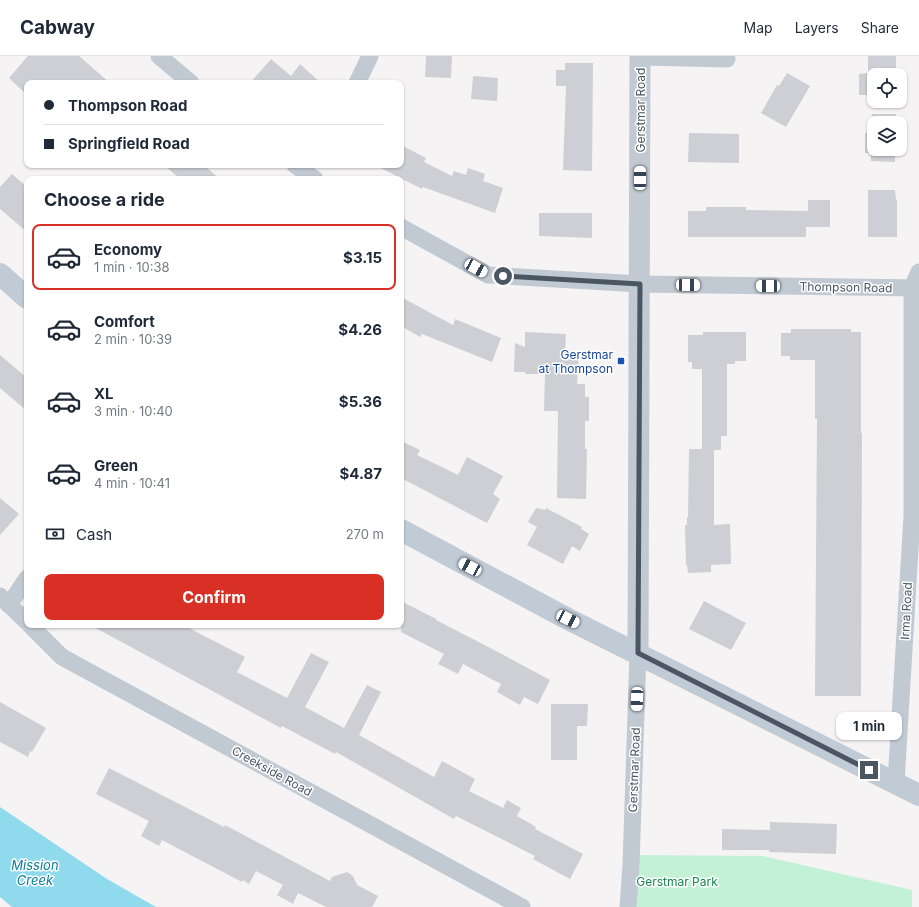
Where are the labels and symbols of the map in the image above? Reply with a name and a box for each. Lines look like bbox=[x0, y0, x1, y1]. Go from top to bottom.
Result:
street label: Gerstmar Road bbox=[633, 68, 648, 152]
car bbox=[634, 166, 646, 190]
car bbox=[463, 257, 489, 279]
route start bbox=[494, 267, 512, 285]
car bbox=[676, 279, 700, 291]
street label: Thompson Road bbox=[799, 279, 893, 295]
car bbox=[756, 280, 780, 292]
place label: Gerstmar at Thompson bbox=[538, 347, 613, 376]
marker: Gerstmar at Thompson bbox=[616, 356, 626, 366]
car bbox=[457, 556, 483, 578]
street label: Irma Road bbox=[897, 582, 915, 640]
car bbox=[555, 608, 581, 630]
car bbox=[631, 687, 643, 711]
callout: 1 min bbox=[836, 712, 902, 740]
street label: Gerstmar Road bbox=[625, 727, 643, 813]
street label: Creekside Road bbox=[229, 743, 315, 799]
route end bbox=[860, 761, 878, 779]
water label: Mission Creek bbox=[11, 857, 59, 888]
park label: Gerstmar Park bbox=[636, 874, 718, 889]

